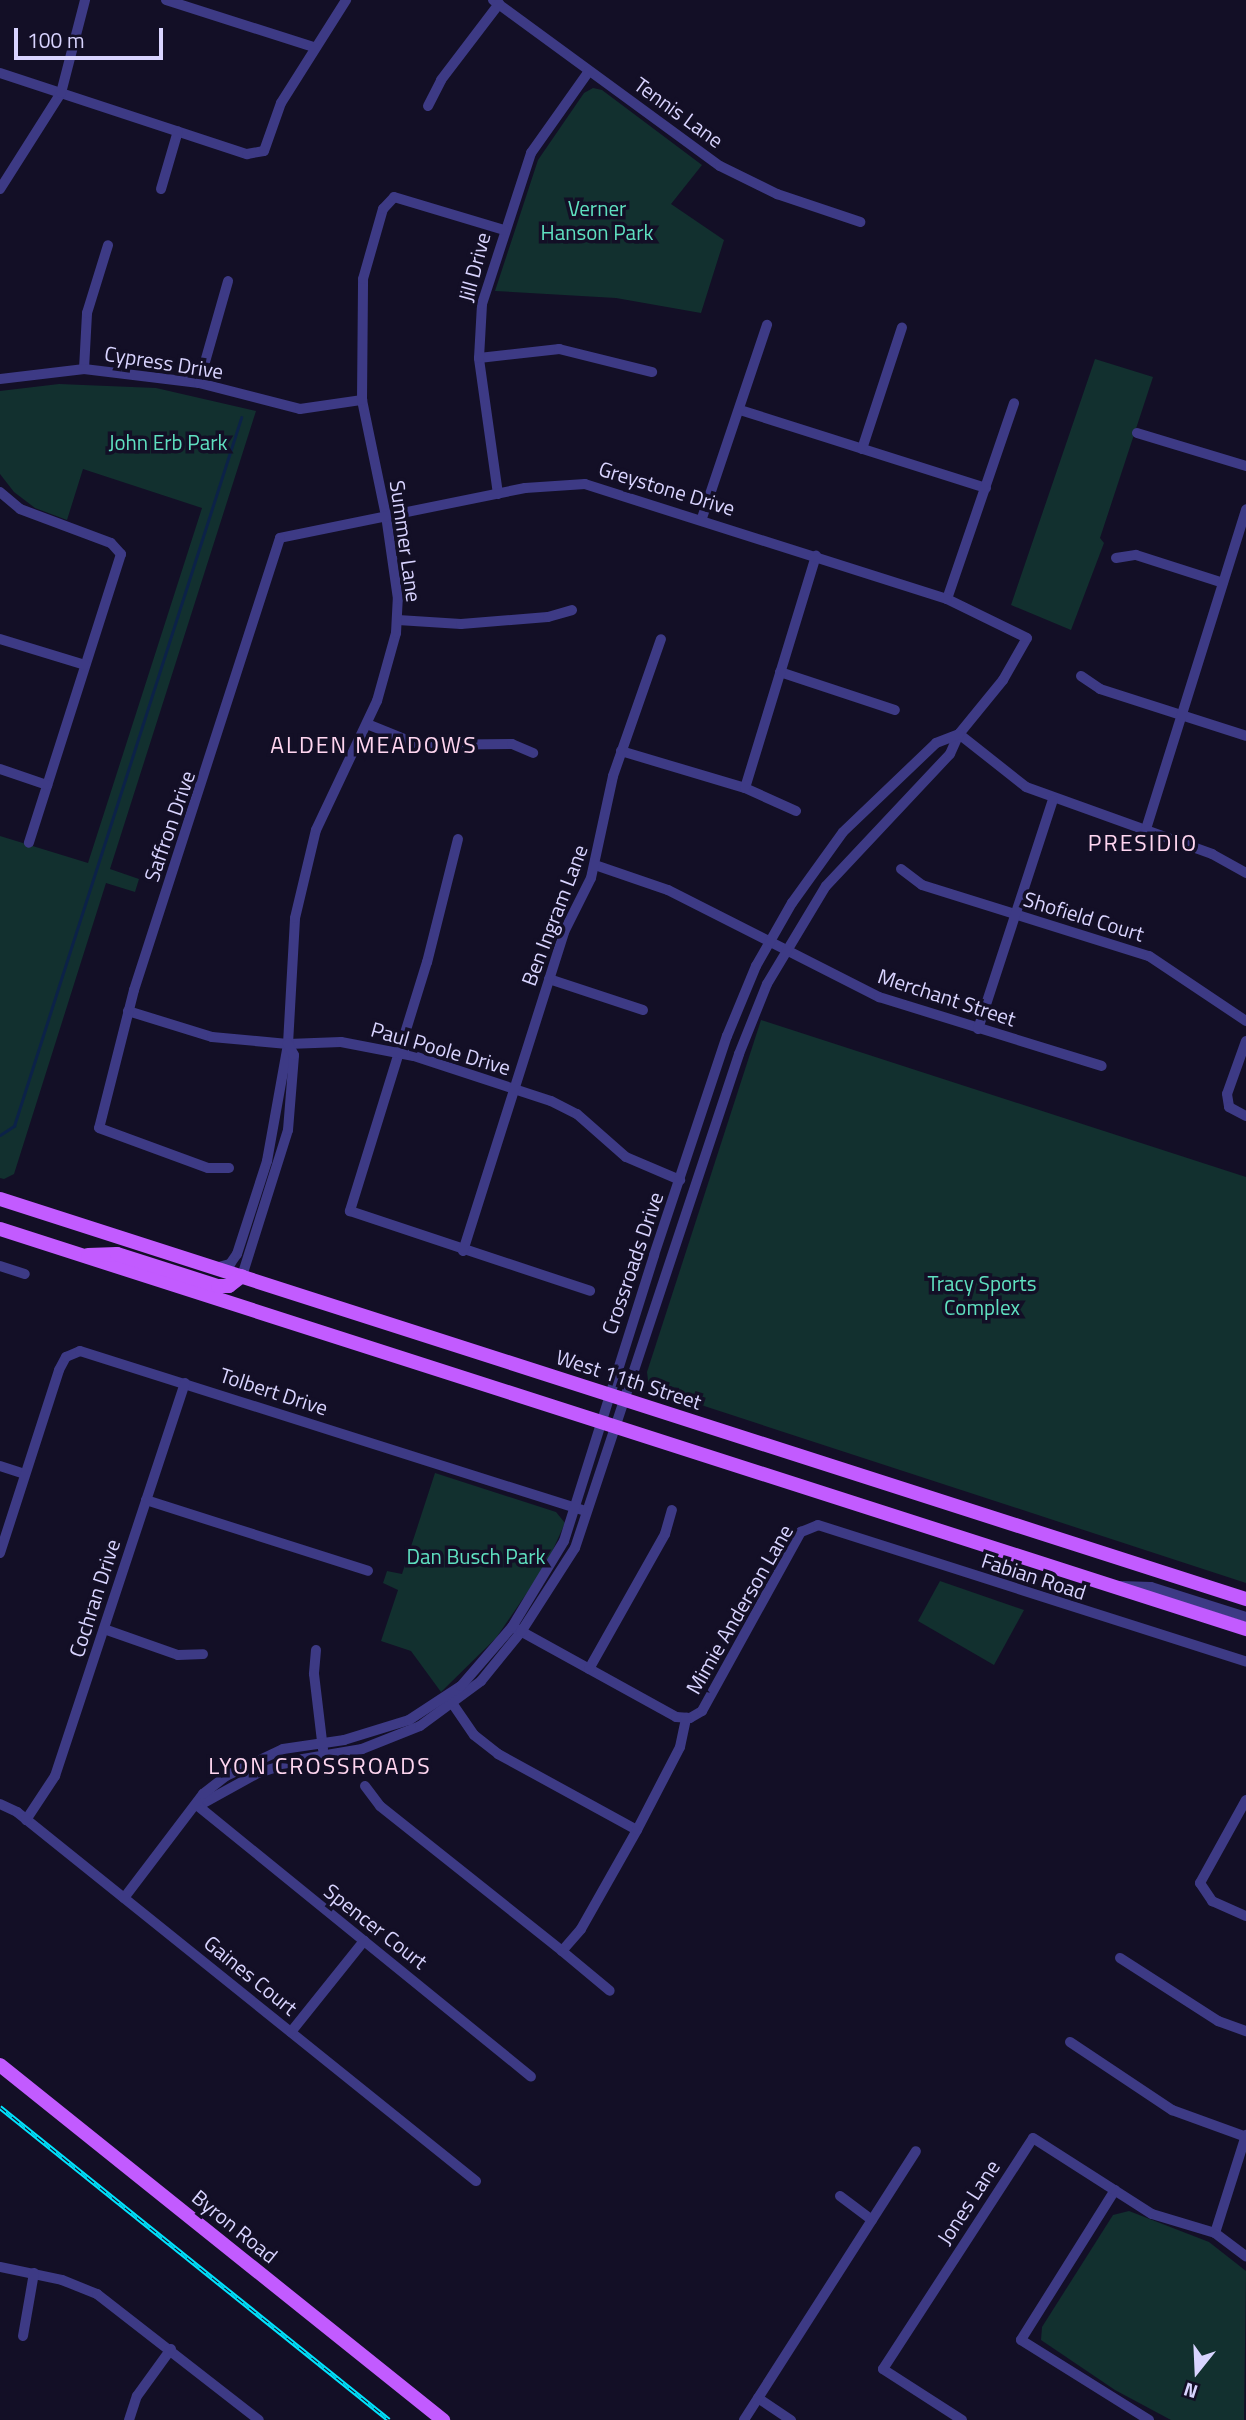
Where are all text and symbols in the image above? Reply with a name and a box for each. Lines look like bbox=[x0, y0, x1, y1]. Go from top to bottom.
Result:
scale bar bbox=[18, 14, 166, 58]
text: 100 m bbox=[27, 24, 84, 56]
street label: Tennis Lane bbox=[630, 71, 728, 153]
park label: Verner Hanson Park bbox=[541, 195, 653, 245]
street label: Jill Drive bbox=[453, 229, 495, 305]
street label: Cypress Drive bbox=[103, 340, 225, 384]
park label: John Erb Park bbox=[109, 429, 227, 455]
street label: Greystone Drive bbox=[596, 455, 738, 521]
street label: Summer Lane bbox=[385, 479, 427, 603]
district label: ALDEN MEADOWS bbox=[272, 731, 476, 759]
street label: Saffron Drive bbox=[138, 767, 200, 885]
district label: PRESIDIO bbox=[1089, 829, 1197, 857]
street label: Ben Ingram Lane bbox=[516, 841, 592, 989]
street label: Shofield Court bbox=[1021, 886, 1147, 946]
street label: Merchant Street bbox=[875, 963, 1019, 1031]
street label: Paul Poole Drive bbox=[368, 1016, 514, 1080]
street label: Crossroads Drive bbox=[596, 1188, 668, 1338]
park label: Tracy Sports Complex bbox=[928, 1270, 1036, 1320]
street label: West 11th Street bbox=[553, 1344, 705, 1414]
street label: Tolbert Drive bbox=[217, 1362, 331, 1420]
street label: Mimie Anderson Lane bbox=[680, 1520, 798, 1698]
street label: Cochran Drive bbox=[63, 1536, 125, 1660]
park label: Dan Busch Park bbox=[406, 1543, 546, 1569]
street label: Fabian Road bbox=[979, 1547, 1089, 1605]
district label: LYON CROSSROADS bbox=[210, 1752, 430, 1780]
street label: Spencer Court bbox=[319, 1878, 433, 1974]
street label: Gaines Court bbox=[199, 1930, 303, 2020]
street label: Jones Lane bbox=[931, 2155, 1005, 2249]
street label: Byron Road bbox=[187, 2184, 283, 2268]
north arrow bbox=[1162, 2336, 1232, 2406]
text: N bbox=[1180, 2376, 1201, 2407]

